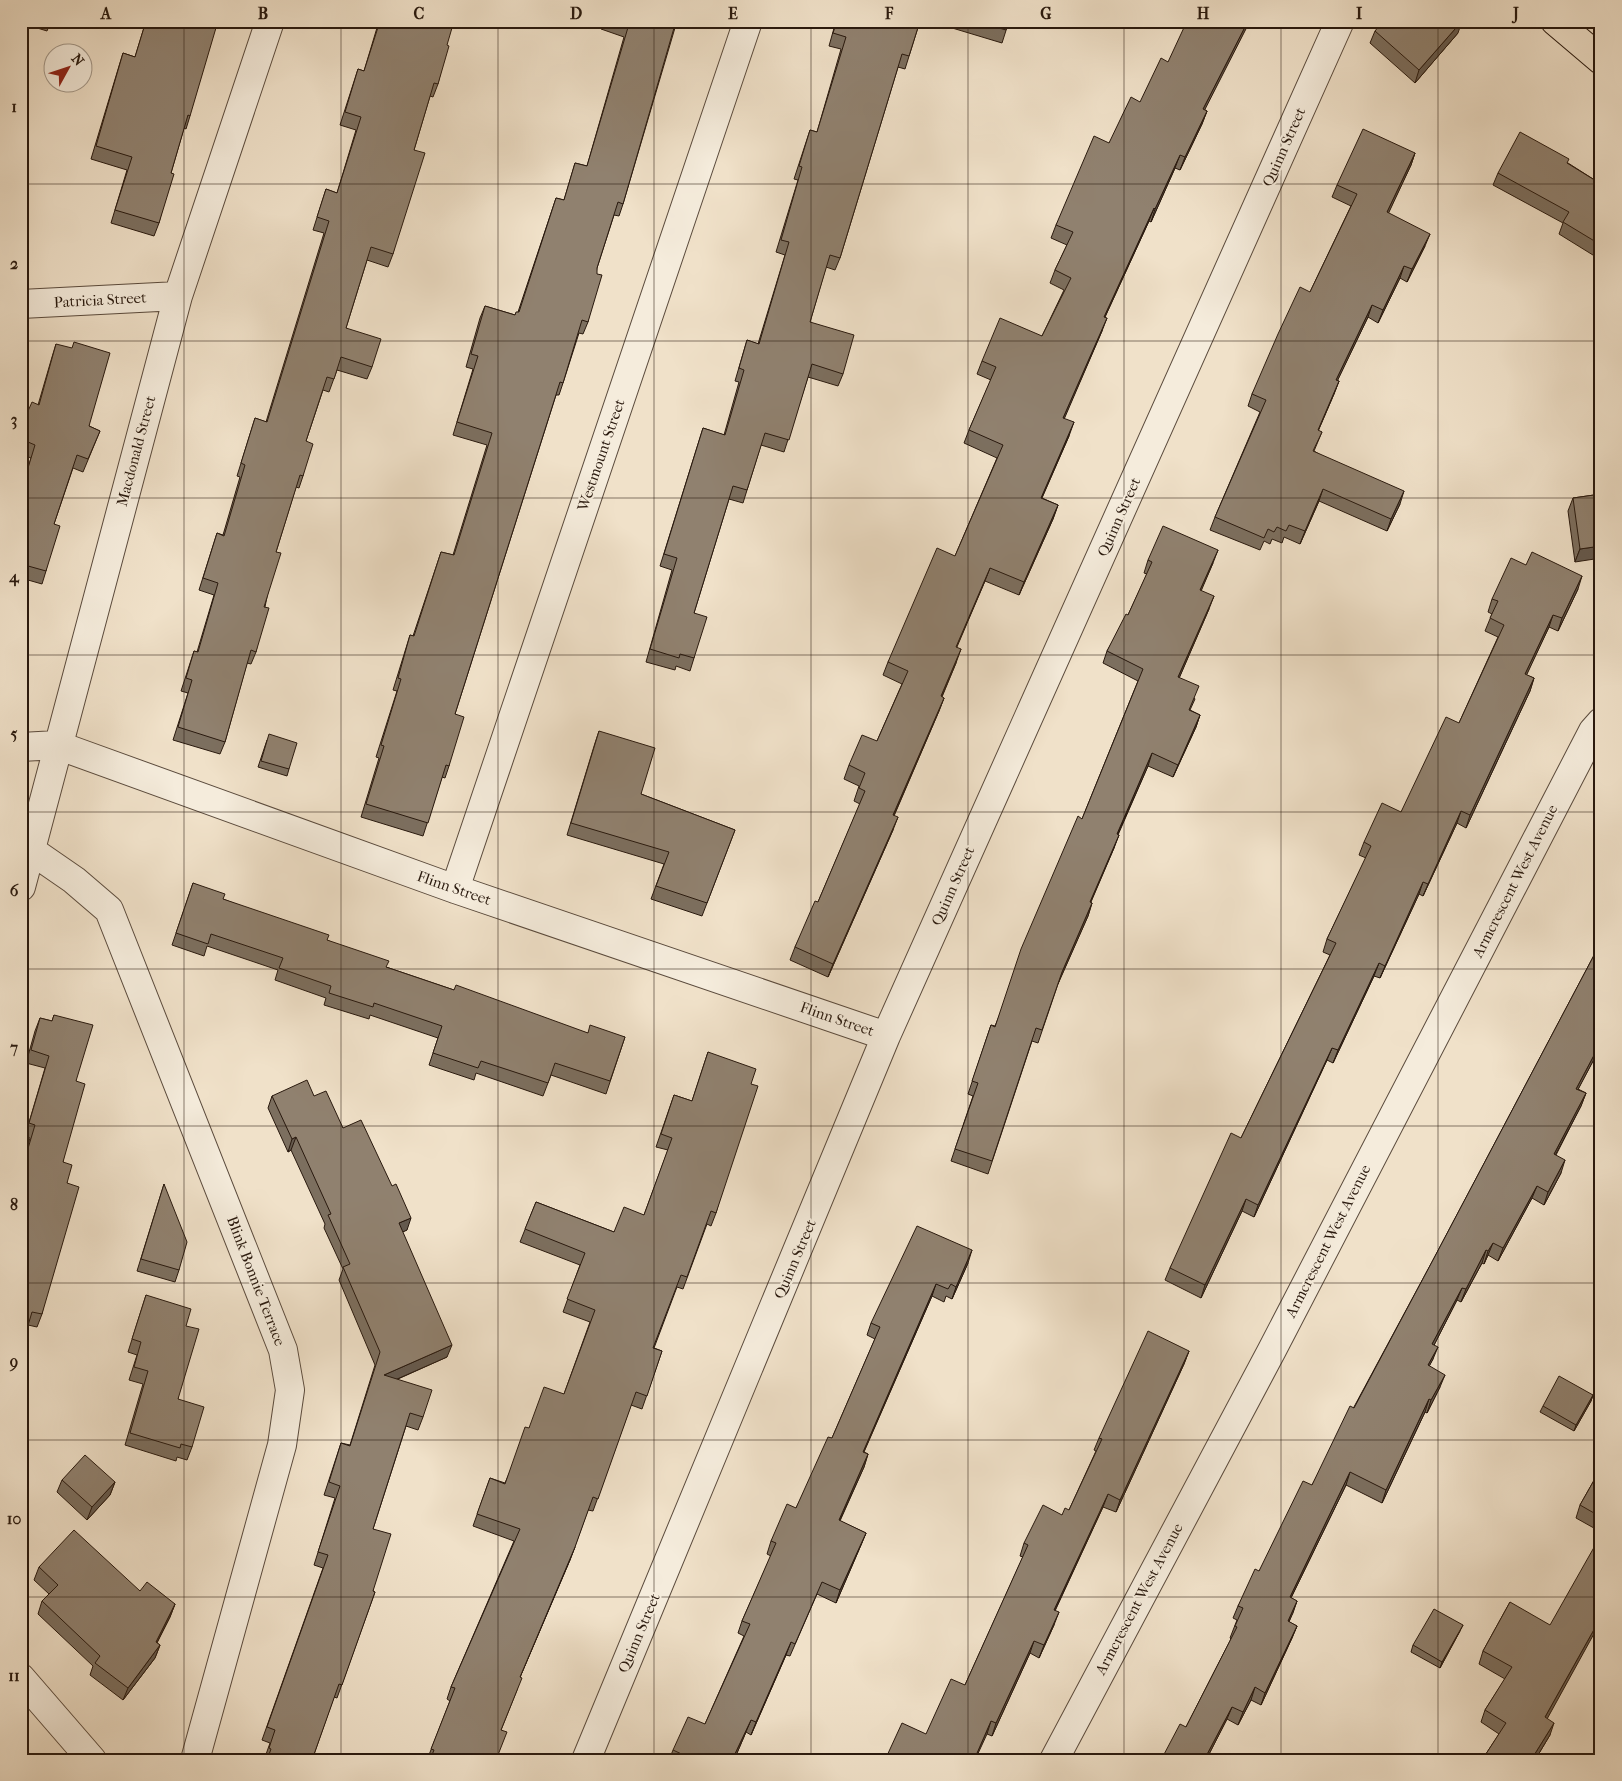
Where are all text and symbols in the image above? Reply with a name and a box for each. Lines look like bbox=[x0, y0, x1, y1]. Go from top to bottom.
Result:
text: A bbox=[100, 4, 112, 23]
text: B bbox=[258, 4, 268, 23]
text: C bbox=[414, 4, 425, 23]
text: D bbox=[570, 4, 582, 23]
text: E bbox=[728, 4, 738, 23]
text: F bbox=[884, 4, 894, 23]
text: G bbox=[1040, 4, 1052, 23]
text: H bbox=[1197, 4, 1210, 23]
text: I bbox=[1356, 4, 1363, 23]
text: J bbox=[1511, 4, 1519, 24]
north arrow bbox=[42, 42, 92, 92]
text: N bbox=[68, 50, 88, 70]
text: 1 bbox=[11, 97, 17, 116]
street label: Quinn Street bbox=[1259, 104, 1310, 189]
text: 2 bbox=[10, 254, 18, 273]
street label: Patricia Street bbox=[53, 289, 147, 311]
street label: Macdonald Street bbox=[113, 393, 160, 508]
street label: Westmount Street bbox=[573, 396, 629, 514]
text: 3 bbox=[11, 410, 17, 430]
street label: Quinn Street bbox=[1094, 474, 1145, 559]
text: 4 bbox=[8, 567, 20, 587]
text: 5 bbox=[11, 724, 18, 743]
street label: Armcrescent West Avenue bbox=[1468, 801, 1562, 961]
street label: Quinn Street bbox=[928, 843, 979, 928]
street label: Flinn Street bbox=[415, 867, 494, 909]
text: 6 bbox=[10, 881, 19, 900]
street label: Flinn Street bbox=[798, 998, 877, 1040]
text: 7 bbox=[9, 1038, 18, 1057]
street label: Armcrescent West Avenue bbox=[1281, 1161, 1375, 1321]
text: 8 bbox=[10, 1195, 18, 1214]
street label: Blink Bonnie Terrace bbox=[223, 1214, 289, 1349]
street label: Quinn Street bbox=[770, 1216, 820, 1302]
text: 9 bbox=[9, 1352, 18, 1372]
text: 10 bbox=[7, 1509, 21, 1528]
street label: Armcrescent West Avenue bbox=[1091, 1520, 1187, 1679]
street label: Quinn Street bbox=[614, 1590, 664, 1676]
text: 11 bbox=[8, 1666, 20, 1685]

